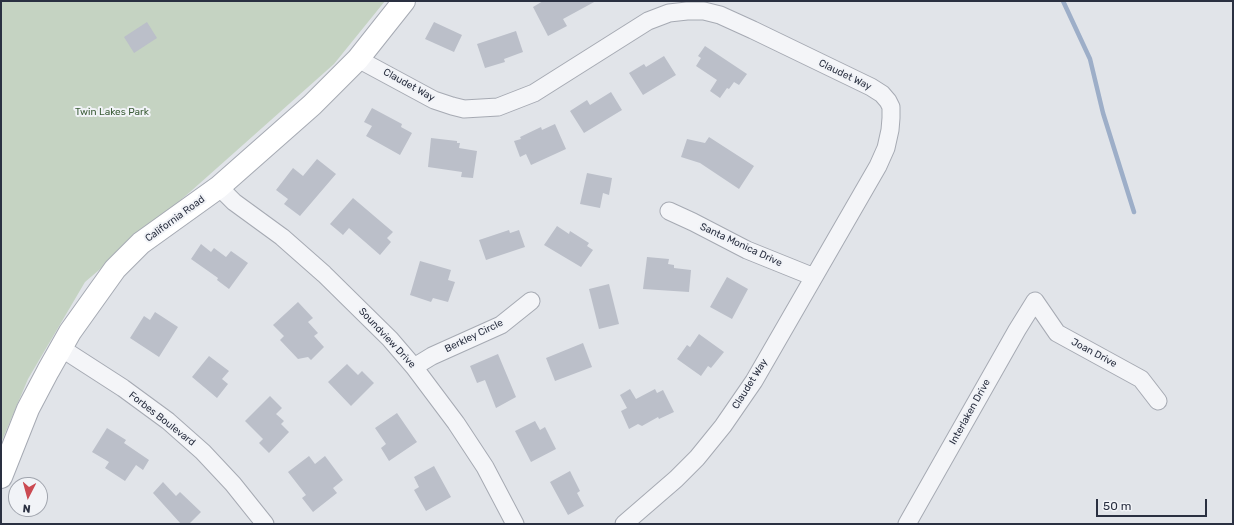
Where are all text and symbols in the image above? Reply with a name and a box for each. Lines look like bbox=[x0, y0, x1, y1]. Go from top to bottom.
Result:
street label: Claudet Way bbox=[817, 57, 873, 93]
street label: Claudet Way bbox=[381, 66, 437, 104]
park label: Twin Lakes Park bbox=[75, 106, 149, 118]
street label: California Road bbox=[143, 193, 207, 245]
street label: Santa Monica Drive bbox=[698, 221, 784, 269]
street label: Soundview Drive bbox=[356, 305, 418, 371]
street label: Berkley Circle bbox=[443, 317, 505, 355]
street label: Joan Drive bbox=[1069, 336, 1119, 370]
street label: Claudet Way bbox=[730, 357, 770, 411]
street label: Interlaken Drive bbox=[947, 377, 993, 447]
street label: Forbes Boulevard bbox=[126, 389, 198, 449]
north arrow bbox=[8, 477, 48, 517]
scale bar bbox=[1098, 491, 1209, 517]
text: 50 m bbox=[1103, 499, 1131, 513]
text: N bbox=[22, 502, 31, 515]

